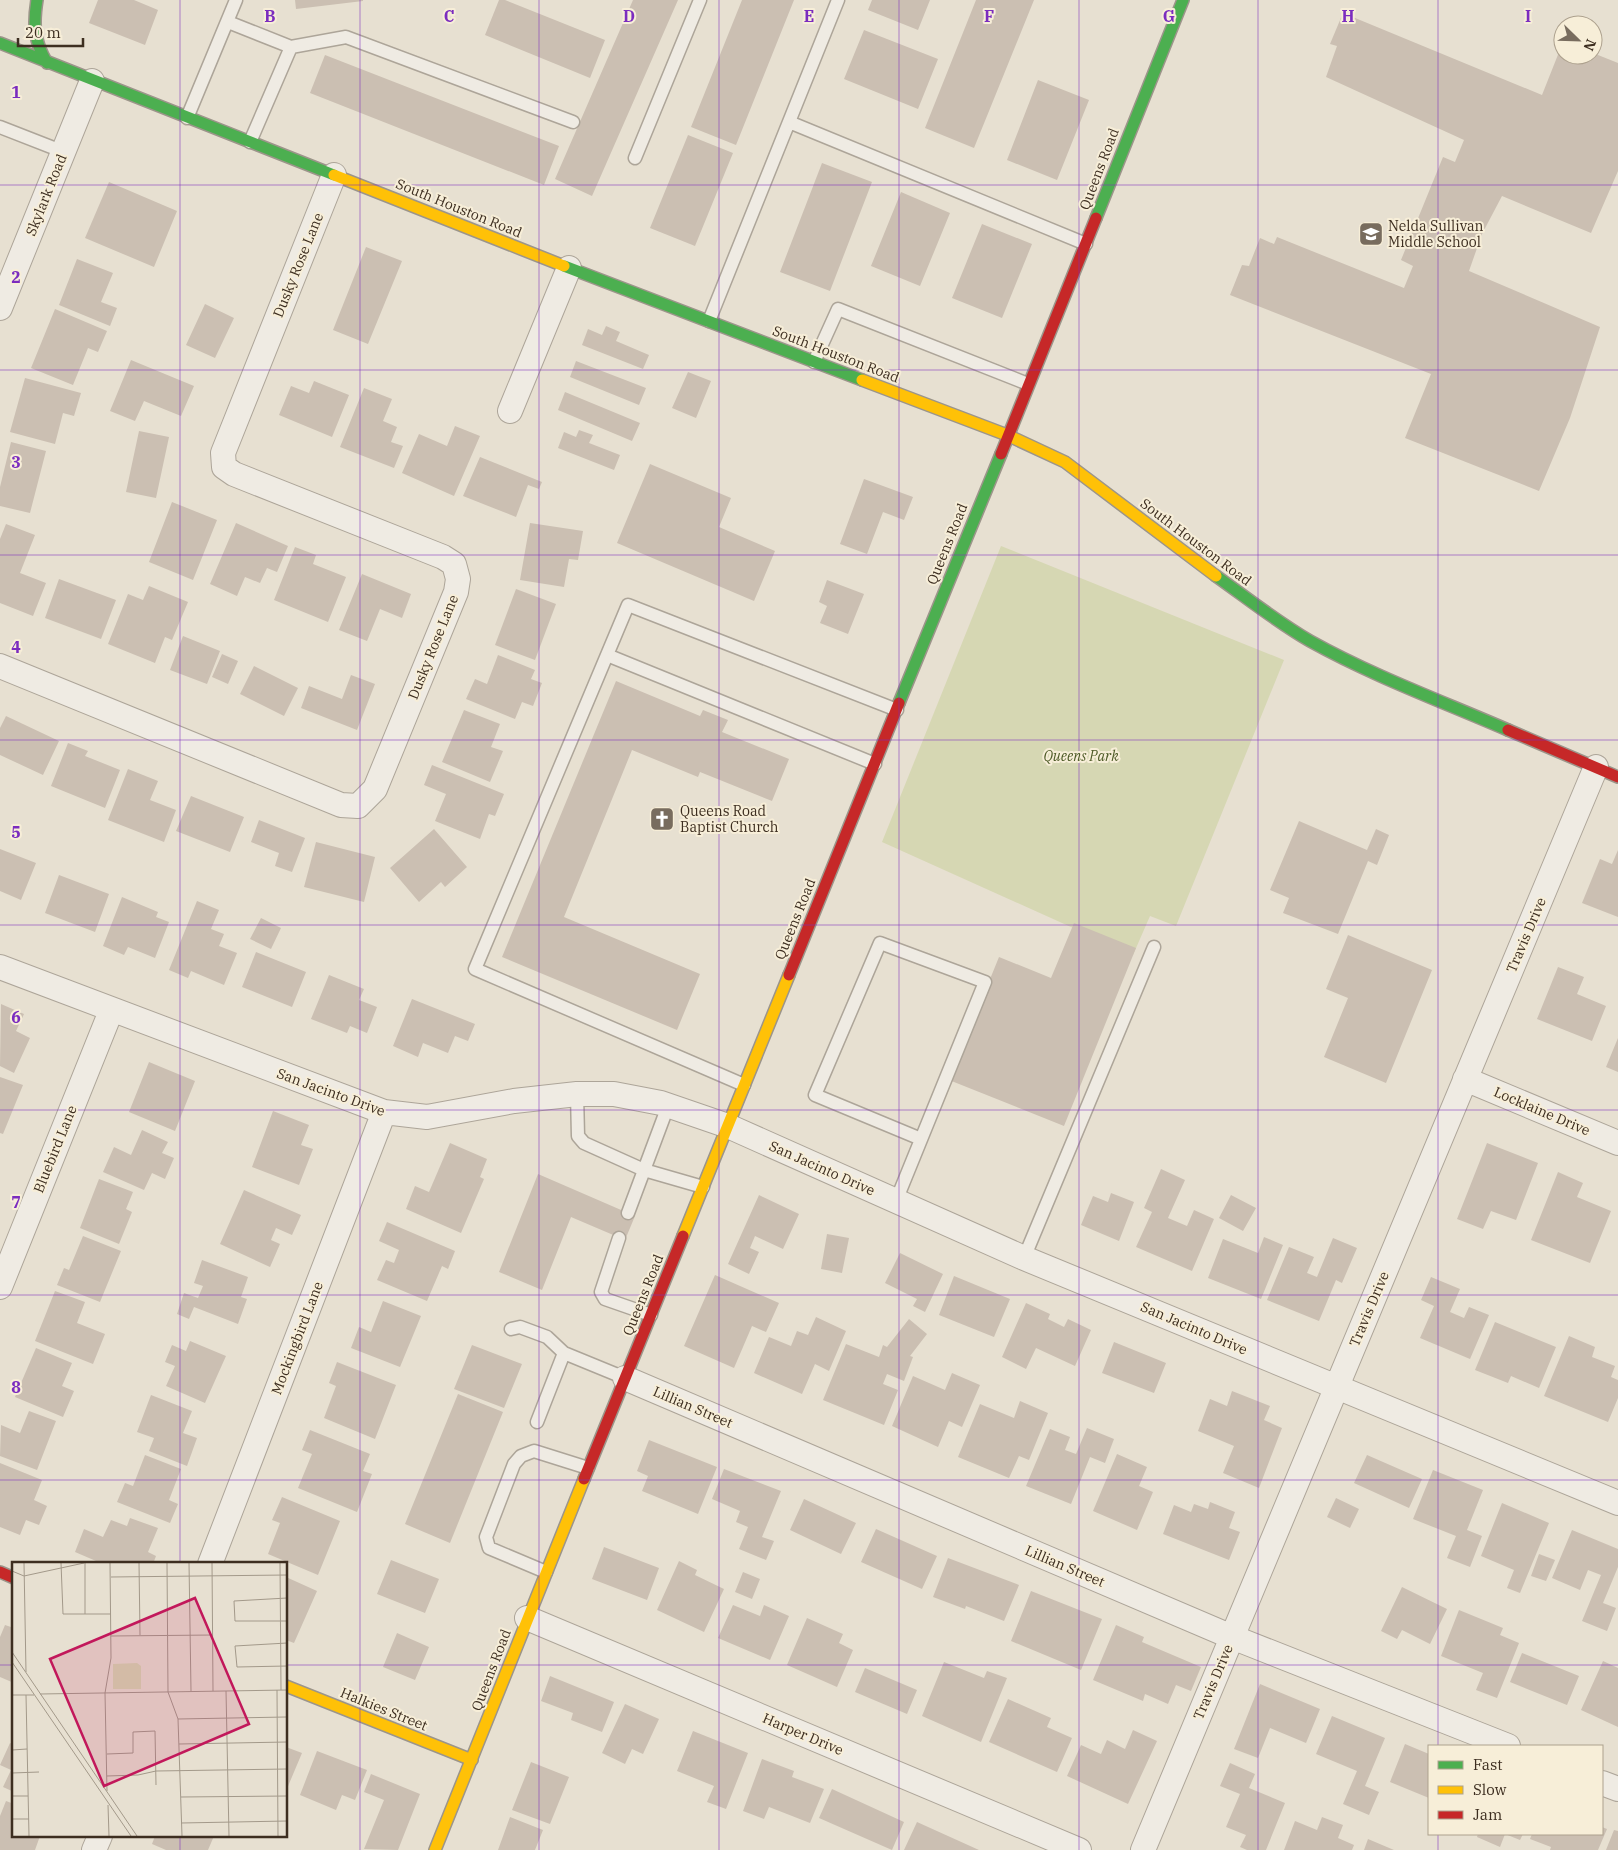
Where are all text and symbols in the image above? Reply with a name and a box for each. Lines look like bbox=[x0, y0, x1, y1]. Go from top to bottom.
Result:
text: B bbox=[264, 6, 276, 26]
text: C bbox=[444, 6, 454, 26]
text: D bbox=[623, 6, 635, 26]
text: E bbox=[804, 6, 814, 26]
text: F bbox=[984, 6, 994, 26]
text: G bbox=[1163, 6, 1175, 26]
text: H bbox=[1342, 6, 1355, 26]
text: I bbox=[1525, 6, 1531, 26]
scale bar bbox=[18, 15, 82, 47]
north arrow bbox=[1553, 15, 1603, 65]
text: 20 m bbox=[25, 23, 61, 42]
text: N bbox=[1580, 36, 1600, 54]
text: 1 bbox=[11, 82, 21, 102]
street label: Queens Road bbox=[1075, 125, 1123, 212]
street label: Skylark Road bbox=[21, 151, 71, 239]
street label: South Houston Road bbox=[393, 174, 525, 242]
street label: Dusky Rose Lane bbox=[269, 210, 327, 320]
place label: Nelda Sullivan Middle School bbox=[1388, 217, 1484, 251]
school or university icon: Nelda Sullivan Middle School bbox=[1358, 221, 1384, 247]
text: 2 bbox=[11, 267, 21, 287]
street label: South Houston Road bbox=[770, 322, 902, 387]
text: 3 bbox=[11, 452, 21, 472]
street label: South Houston Road bbox=[1137, 494, 1255, 590]
street label: Queens Road bbox=[923, 500, 972, 587]
street label: Dusky Rose Lane bbox=[404, 592, 462, 702]
text: 4 bbox=[11, 637, 21, 657]
park label: Queens Park bbox=[1043, 747, 1119, 765]
place label: Queens Road Baptist Church bbox=[680, 802, 779, 836]
church icon: Queens Road Baptist Church bbox=[649, 806, 675, 832]
text: 5 bbox=[11, 822, 21, 842]
street label: Queens Road bbox=[771, 875, 820, 962]
street label: Travis Drive bbox=[1502, 895, 1550, 975]
text: 6 bbox=[11, 1007, 21, 1027]
street label: San Jacinto Drive bbox=[274, 1064, 388, 1120]
street label: Locklaine Drive bbox=[1491, 1083, 1593, 1139]
street label: Bluebird Lane bbox=[29, 1103, 81, 1195]
street label: San Jacinto Drive bbox=[766, 1137, 878, 1199]
text: 7 bbox=[11, 1192, 21, 1212]
street label: Queens Road bbox=[619, 1251, 668, 1338]
street label: Travis Drive bbox=[1345, 1269, 1393, 1349]
street label: Mockingbird Lane bbox=[267, 1279, 327, 1397]
street label: San Jacinto Drive bbox=[1138, 1297, 1250, 1359]
text: 8 bbox=[11, 1377, 21, 1397]
street label: Lillian Street bbox=[650, 1382, 736, 1432]
street label: Lillian Street bbox=[1022, 1541, 1108, 1591]
inset map bbox=[12, 1562, 288, 1838]
street label: Queens Road bbox=[467, 1626, 515, 1713]
street label: Travis Drive bbox=[1189, 1642, 1237, 1722]
street label: Halkies Street bbox=[338, 1683, 430, 1735]
street label: Harper Drive bbox=[760, 1709, 846, 1759]
legend bbox=[1428, 1745, 1603, 1835]
text: Fast bbox=[1473, 1755, 1503, 1774]
text: Slow bbox=[1473, 1780, 1507, 1799]
text: Jam bbox=[1473, 1805, 1502, 1824]

